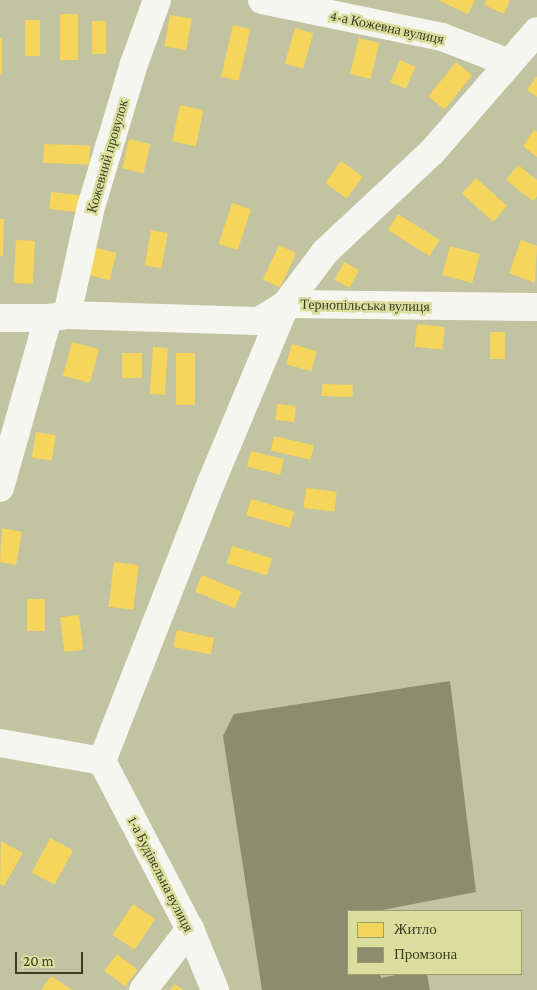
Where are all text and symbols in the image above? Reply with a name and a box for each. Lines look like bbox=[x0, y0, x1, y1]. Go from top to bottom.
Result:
street label: 4-а Кожевна вулиця bbox=[329, 7, 445, 47]
street label: Кожевний провулок bbox=[83, 97, 131, 215]
street label: Тернопільська вулиця bbox=[300, 295, 430, 315]
street label: 1-а Будівельна вулиця bbox=[125, 814, 197, 934]
legend bbox=[347, 910, 522, 975]
text: Житло bbox=[394, 921, 437, 937]
scale bar bbox=[18, 942, 85, 974]
text: Промзона bbox=[394, 946, 457, 962]
text: 20 m bbox=[23, 953, 54, 969]

